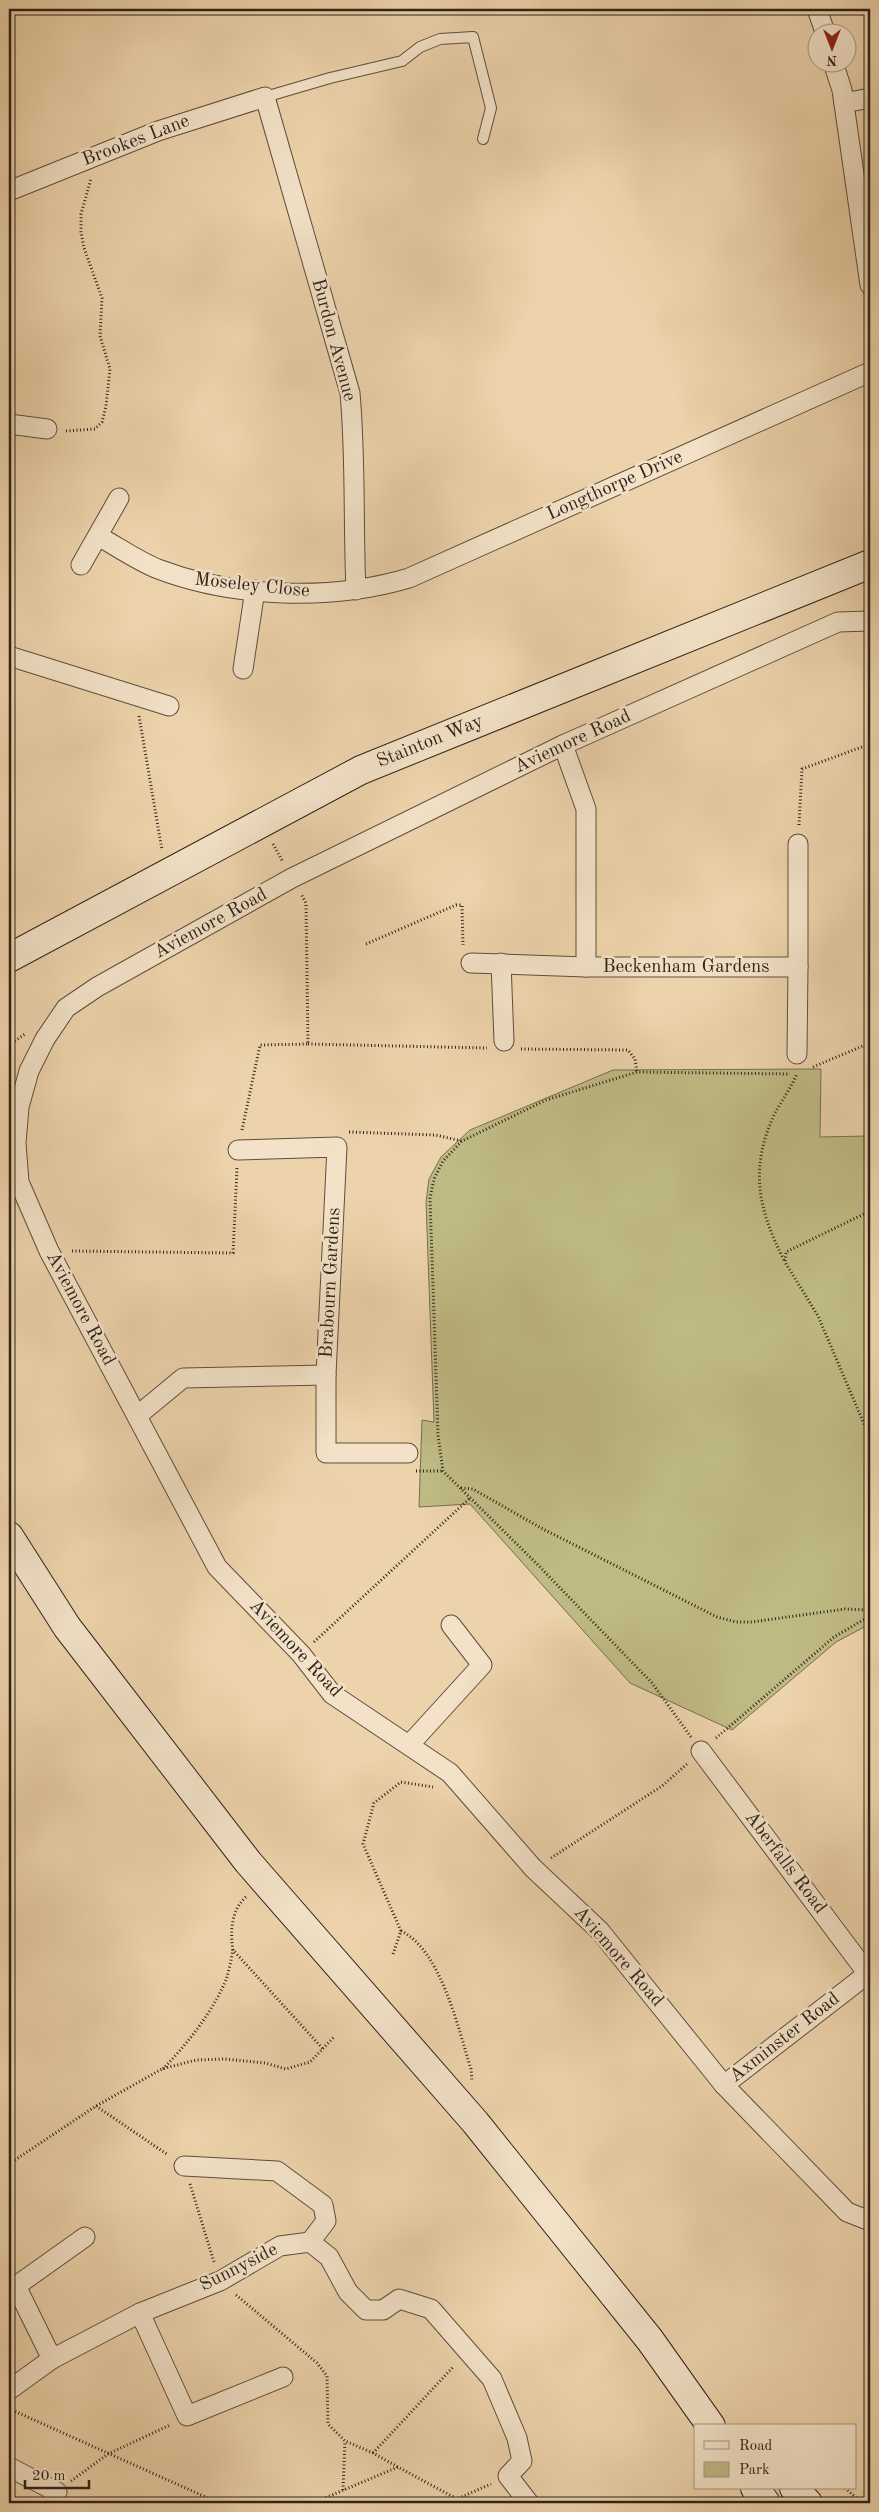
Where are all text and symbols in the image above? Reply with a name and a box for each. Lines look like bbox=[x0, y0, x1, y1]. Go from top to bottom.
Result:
north arrow bbox=[806, 22, 856, 72]
text: N bbox=[826, 53, 837, 67]
street label: Brookes Lane bbox=[80, 112, 192, 170]
street label: Burdon Avenue bbox=[307, 277, 359, 403]
street label: Longthorpe Drive bbox=[544, 448, 686, 524]
street label: Moseley Close bbox=[193, 570, 311, 602]
street label: Aviemore Road bbox=[512, 707, 634, 777]
street label: Stainton Way bbox=[374, 712, 486, 772]
street label: Aviemore Road bbox=[151, 885, 271, 963]
street label: Beckenham Gardens bbox=[602, 958, 770, 977]
street label: Brabourn Gardens bbox=[318, 1207, 344, 1359]
street label: Aviemore Road bbox=[42, 1249, 118, 1369]
street label: Aviemore Road bbox=[245, 1596, 345, 1702]
street label: Aberfalls Road bbox=[741, 1808, 830, 1918]
street label: Aviemore Road bbox=[570, 1903, 667, 2011]
street label: Axminster Road bbox=[726, 1989, 844, 2087]
street label: Sunnyside bbox=[197, 2240, 281, 2296]
legend bbox=[694, 2424, 856, 2490]
text: Road bbox=[739, 2439, 773, 2454]
scale bar bbox=[25, 2457, 89, 2489]
text: Park bbox=[739, 2463, 770, 2478]
text: 20 m bbox=[32, 2469, 66, 2484]

